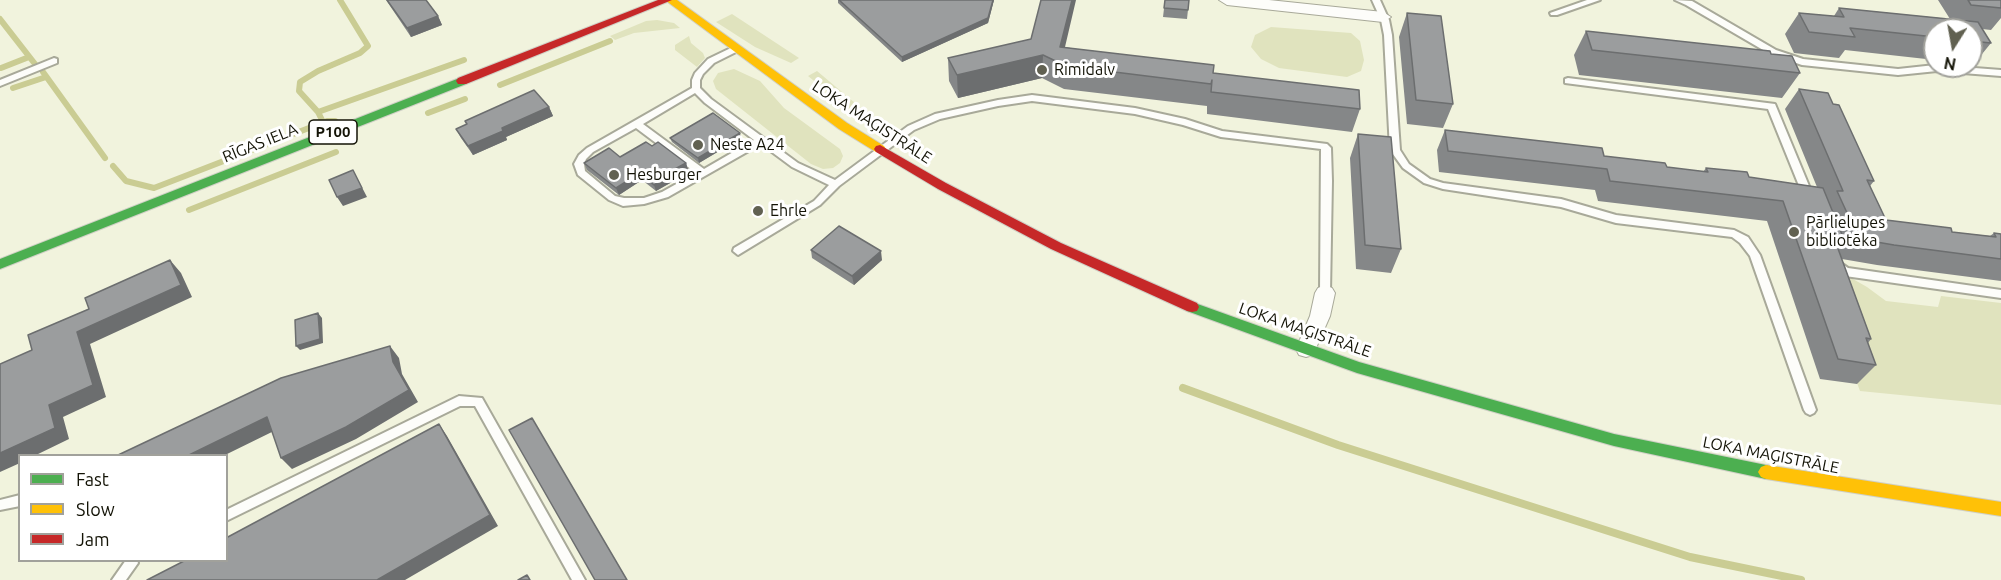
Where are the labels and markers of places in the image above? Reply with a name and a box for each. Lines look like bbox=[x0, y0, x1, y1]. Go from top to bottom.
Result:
place label: Rimidalv bbox=[1054, 60, 1115, 80]
marker: Rimidalv bbox=[1035, 63, 1049, 77]
place label: Neste A24 bbox=[710, 135, 784, 155]
marker: Neste A24 bbox=[691, 138, 705, 152]
place label: Hesburger bbox=[626, 165, 702, 185]
marker: Hesburger bbox=[607, 168, 621, 182]
place label: Ehrle bbox=[770, 201, 807, 221]
marker: Ehrle bbox=[751, 204, 765, 218]
place label: Pārlielupes bibliotēka bbox=[1806, 213, 1885, 251]
marker: Pārlielupes bibliotēka bbox=[1787, 225, 1801, 239]

